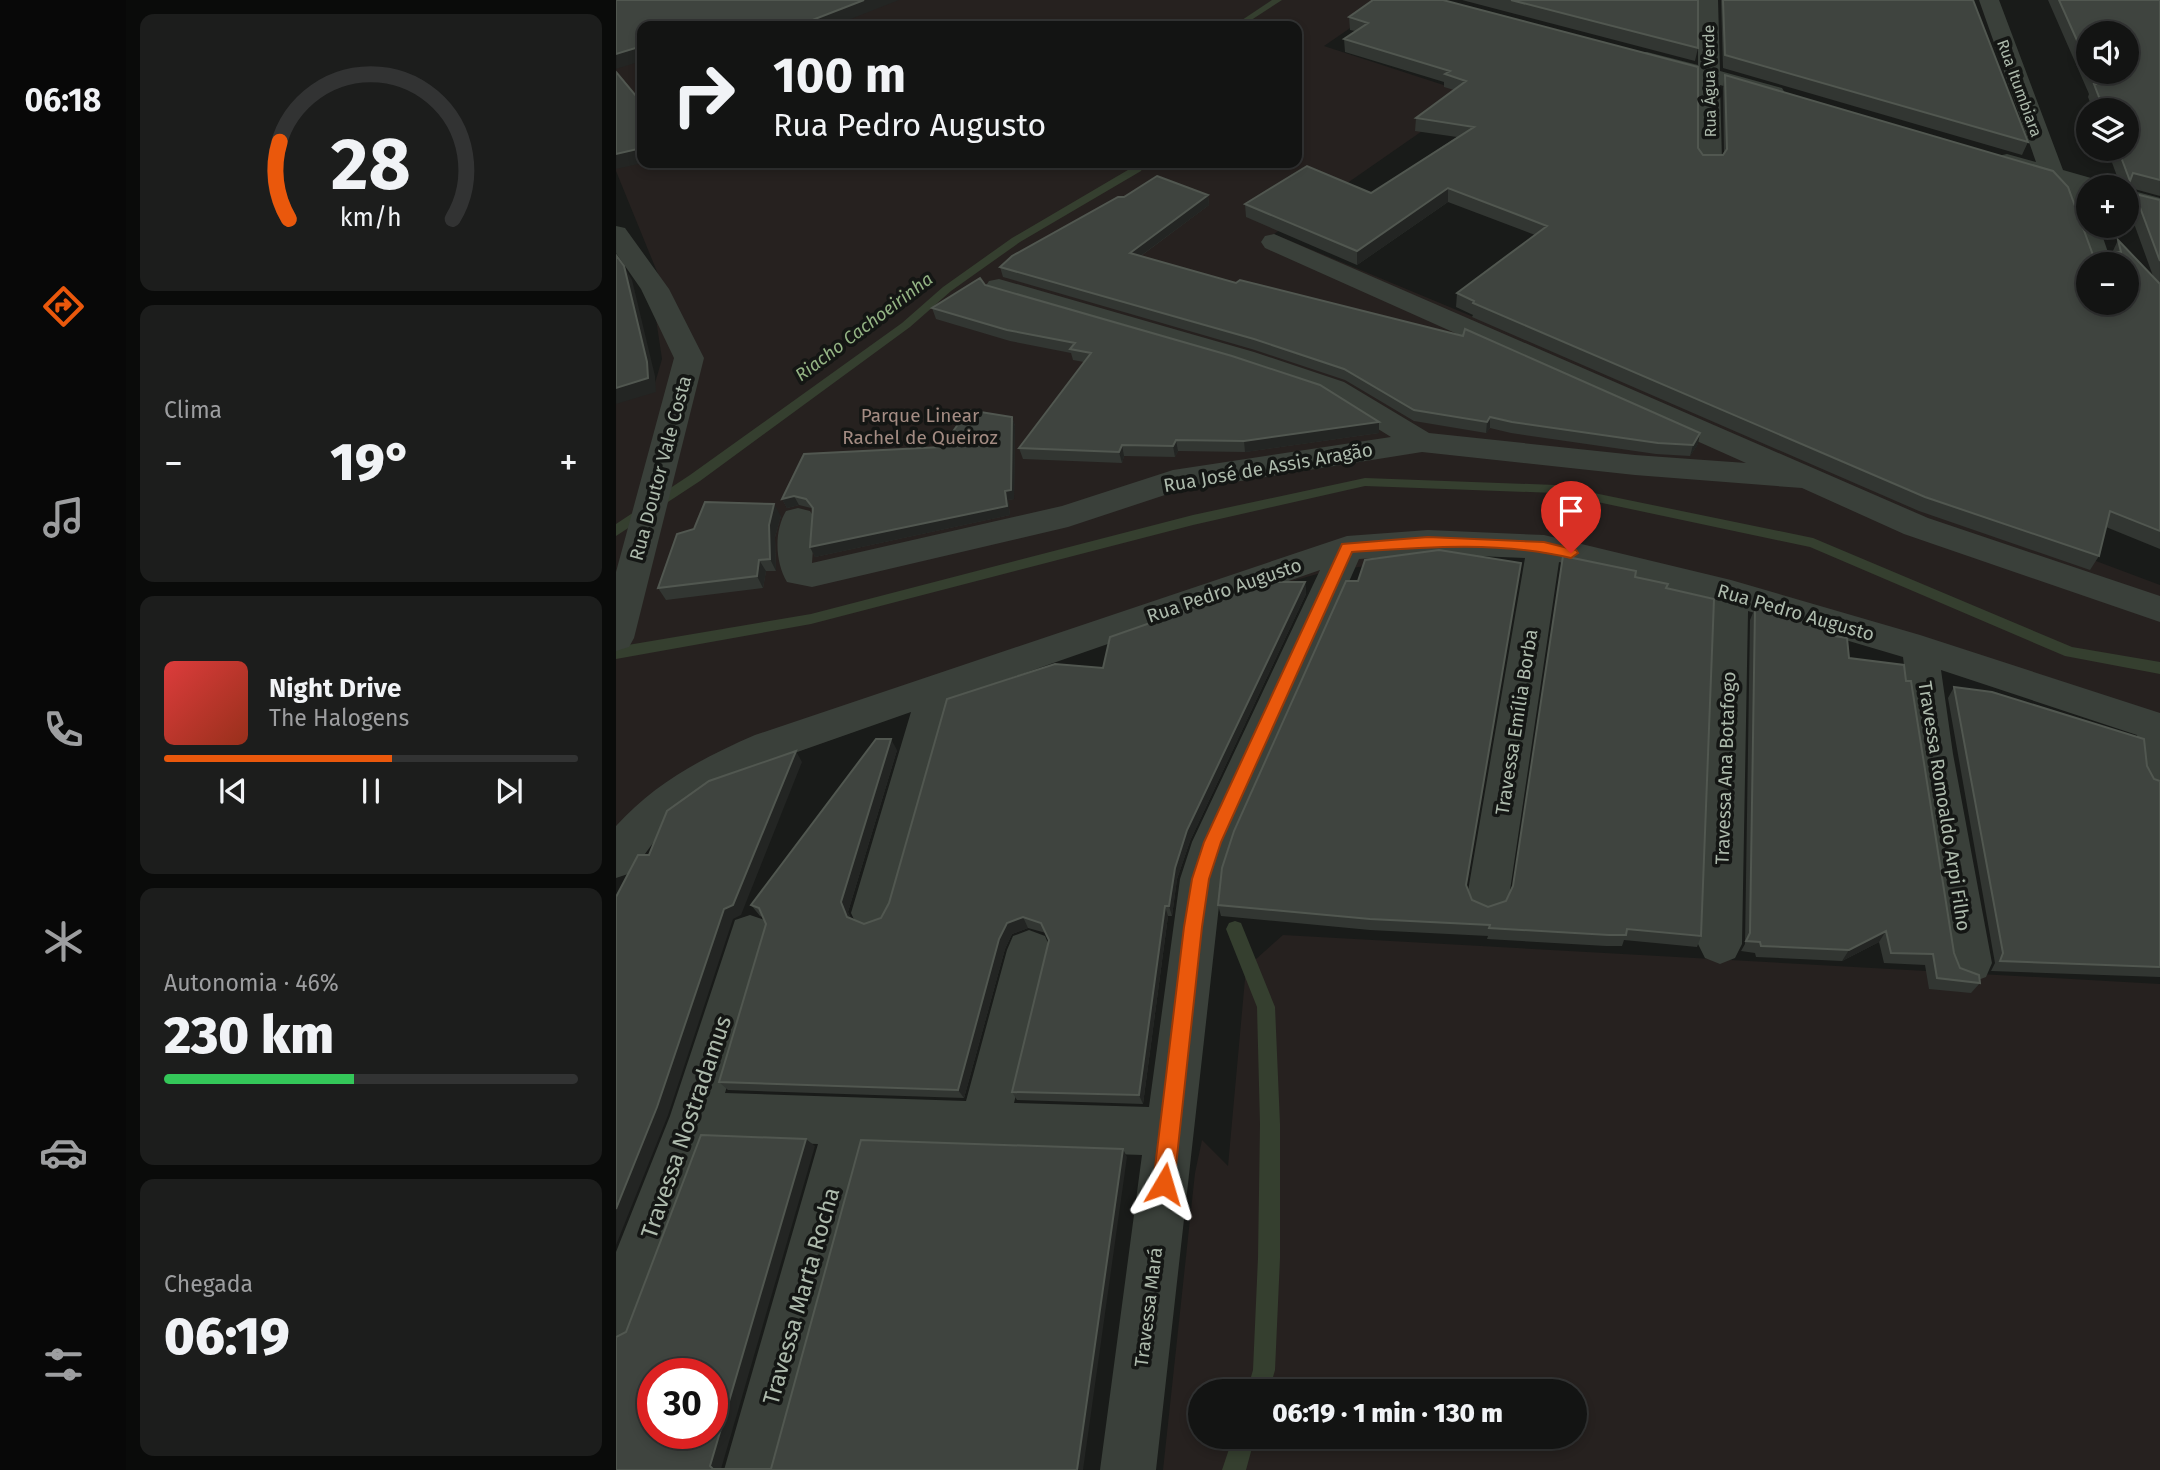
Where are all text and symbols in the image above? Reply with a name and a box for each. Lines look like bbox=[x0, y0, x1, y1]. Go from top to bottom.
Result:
map controls bbox=[2076, 21, 2139, 315]
button: sound bbox=[2076, 21, 2139, 84]
street label: Rua Água Verde bbox=[1698, 24, 1720, 138]
street label: Rua Itumbiara bbox=[1993, 37, 2046, 140]
text: 100 m bbox=[773, 46, 906, 105]
icon: right bbox=[658, 49, 749, 140]
text: 06:18 bbox=[25, 81, 101, 119]
button: layers bbox=[2076, 98, 2139, 161]
text: Rua Pedro Augusto bbox=[773, 106, 1046, 144]
text: 28 bbox=[331, 121, 411, 208]
button: + bbox=[2076, 175, 2139, 238]
text: km/h bbox=[340, 202, 402, 232]
button: − bbox=[2076, 252, 2139, 315]
water label: Riacho Cachoeirinha bbox=[791, 268, 937, 386]
icon: directions bbox=[39, 282, 88, 331]
street label: Rua Doutor Vale Costa bbox=[625, 373, 696, 563]
text: Clima bbox=[164, 396, 222, 424]
park label: Parque Linear Rachel de Queiroz bbox=[842, 404, 998, 449]
text: 19° bbox=[330, 431, 412, 494]
street label: Rua José de Assis Aragão bbox=[1162, 438, 1375, 497]
text: − bbox=[164, 440, 183, 486]
text: + bbox=[559, 440, 578, 486]
pin bbox=[1541, 481, 1601, 553]
icon: arrive bbox=[1552, 492, 1590, 530]
icon: music bbox=[39, 493, 88, 542]
street label: Rua Pedro Augusto bbox=[1144, 553, 1305, 628]
street label: Rua Pedro Augusto bbox=[1715, 579, 1877, 646]
street label: Travessa Emília Borba bbox=[1490, 628, 1543, 817]
street label: Travessa Ana Botafogo bbox=[1711, 671, 1740, 865]
text: Night Drive bbox=[269, 673, 401, 704]
street label: Travessa Romoaldo Arpi Filho bbox=[1913, 679, 1976, 933]
text: The Halogens bbox=[269, 704, 409, 732]
icon: phone bbox=[39, 705, 88, 754]
icon: previous bbox=[214, 772, 252, 810]
icon: pause bbox=[352, 772, 390, 810]
icon: next bbox=[490, 772, 528, 810]
icon: climate bbox=[39, 917, 88, 966]
text: Autonomia · 46% bbox=[164, 969, 339, 997]
text: 230 km bbox=[164, 1004, 334, 1067]
street label: Travessa Nostradamus bbox=[635, 1012, 737, 1242]
icon: car bbox=[39, 1128, 88, 1177]
position arrow bbox=[1127, 1147, 1201, 1221]
street label: Travessa Marta Rocha bbox=[757, 1184, 845, 1408]
street label: Travessa Mará bbox=[1130, 1246, 1167, 1368]
text: Chegada bbox=[164, 1270, 253, 1298]
text: 06:19 bbox=[164, 1305, 290, 1368]
icon: filters bbox=[39, 1340, 88, 1389]
speed limit sign: 30 bbox=[637, 1358, 728, 1449]
text: 06:19 · 1 min · 130 m bbox=[1272, 1398, 1503, 1429]

